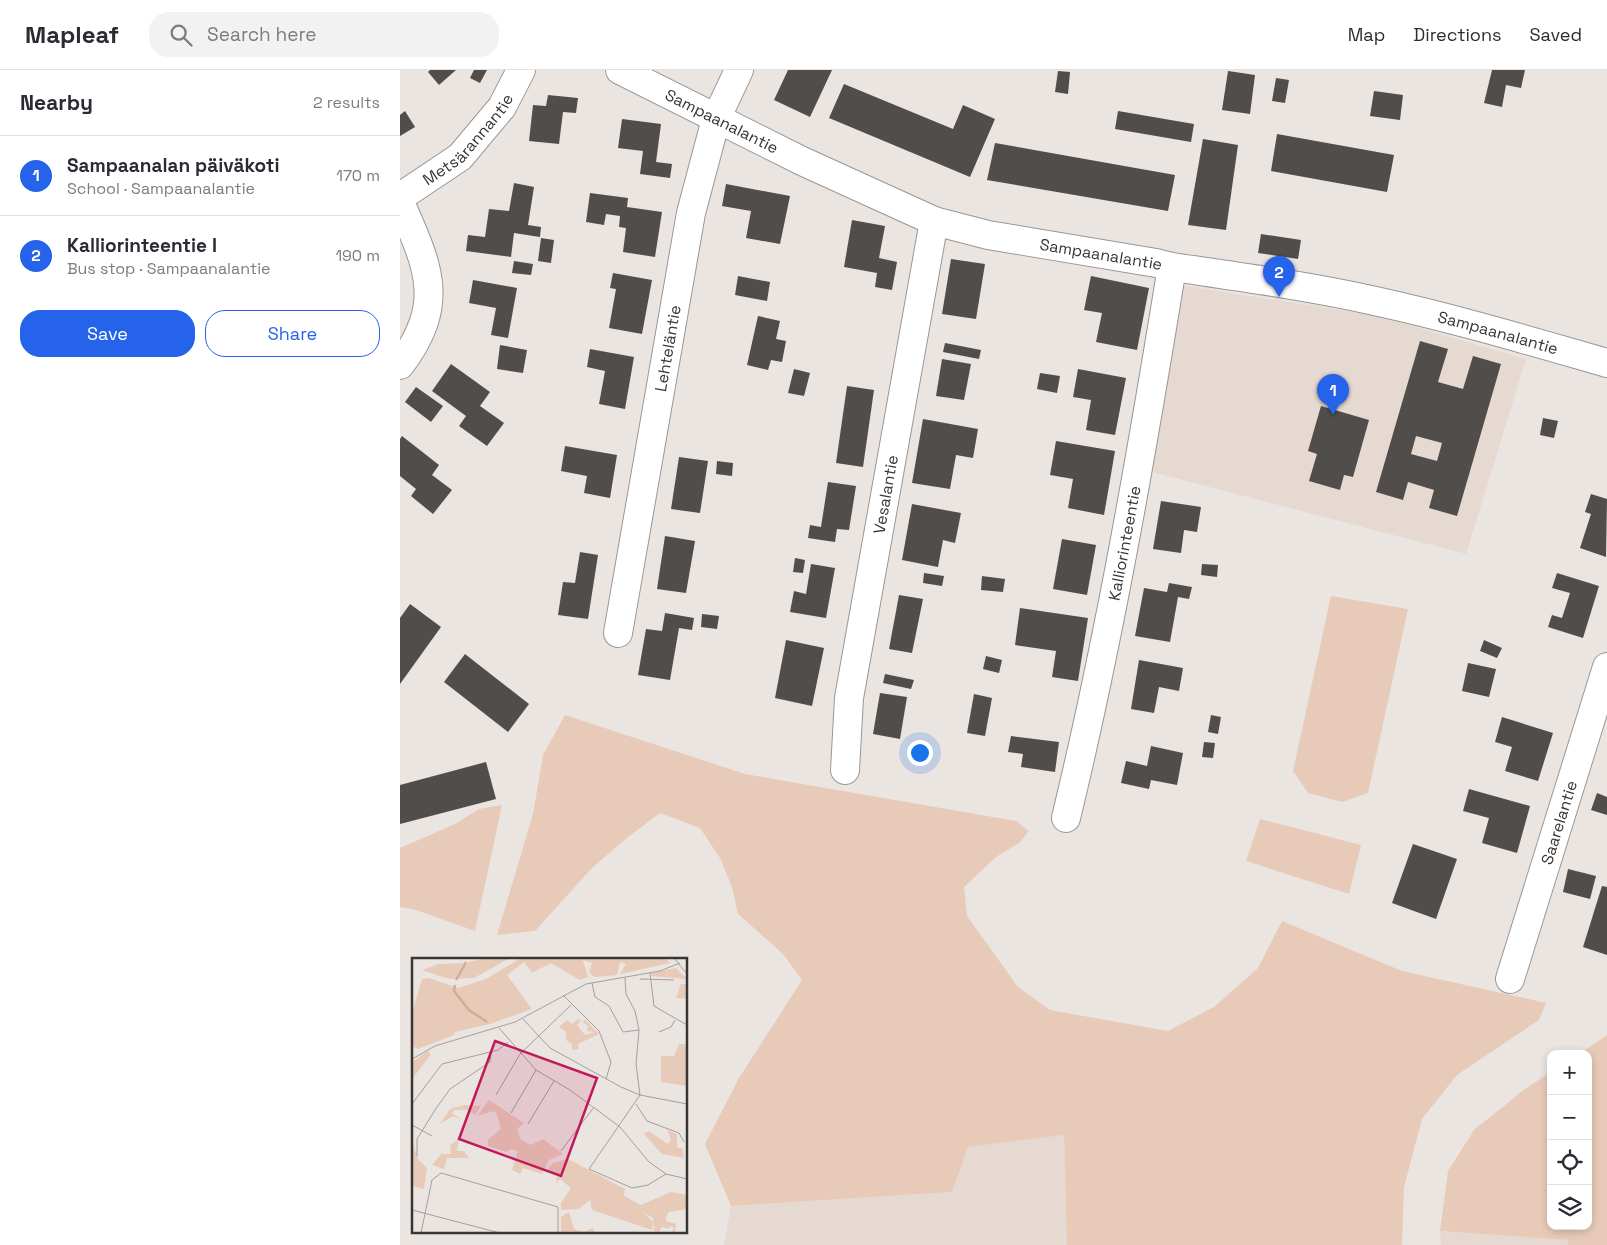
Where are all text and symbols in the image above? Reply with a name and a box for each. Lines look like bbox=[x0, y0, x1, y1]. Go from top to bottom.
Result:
search box bbox=[149, 12, 499, 57]
text: Mapleaf bbox=[25, 19, 119, 50]
icon: search bbox=[167, 21, 195, 49]
text: Search here bbox=[207, 22, 317, 47]
text: Map bbox=[1348, 23, 1385, 46]
text: Directions bbox=[1413, 23, 1502, 46]
text: Saved bbox=[1530, 23, 1582, 46]
street label: Sampaanalantie bbox=[662, 84, 782, 158]
text: Nearby bbox=[20, 89, 93, 116]
street label: Metsärannantie bbox=[418, 90, 518, 190]
text: 2 results bbox=[313, 92, 380, 113]
text: Sampaanalan päiväkoti bbox=[67, 153, 280, 178]
text: 1 bbox=[32, 165, 40, 186]
text: 170 m bbox=[336, 165, 380, 186]
text: School · Sampaanalantie bbox=[67, 178, 255, 199]
text: Kalliorinteentie I bbox=[67, 233, 217, 258]
street label: Sampaanalantie bbox=[1038, 233, 1165, 275]
text: 2 bbox=[31, 245, 41, 266]
text: 190 m bbox=[335, 245, 380, 266]
pin: 2 bbox=[1263, 256, 1295, 297]
text: Bus stop · Sampaanalantie bbox=[67, 258, 271, 279]
street label: Lehteläntie bbox=[650, 303, 685, 393]
street label: Sampaanalantie bbox=[1436, 306, 1561, 359]
button: Save bbox=[20, 310, 195, 357]
button: Share bbox=[205, 310, 380, 357]
pin: 1 bbox=[1317, 374, 1349, 415]
street label: Vesalantie bbox=[868, 453, 903, 535]
street label: Kalliorinteentie bbox=[1103, 484, 1145, 602]
your location bbox=[907, 740, 933, 766]
street label: Saarelantie bbox=[1536, 778, 1582, 867]
inset map bbox=[412, 958, 688, 1232]
map controls bbox=[1547, 1050, 1592, 1230]
button: + bbox=[1547, 1050, 1592, 1095]
button: − bbox=[1547, 1095, 1592, 1140]
button: locate bbox=[1547, 1140, 1592, 1185]
button: layers bbox=[1547, 1185, 1592, 1230]

